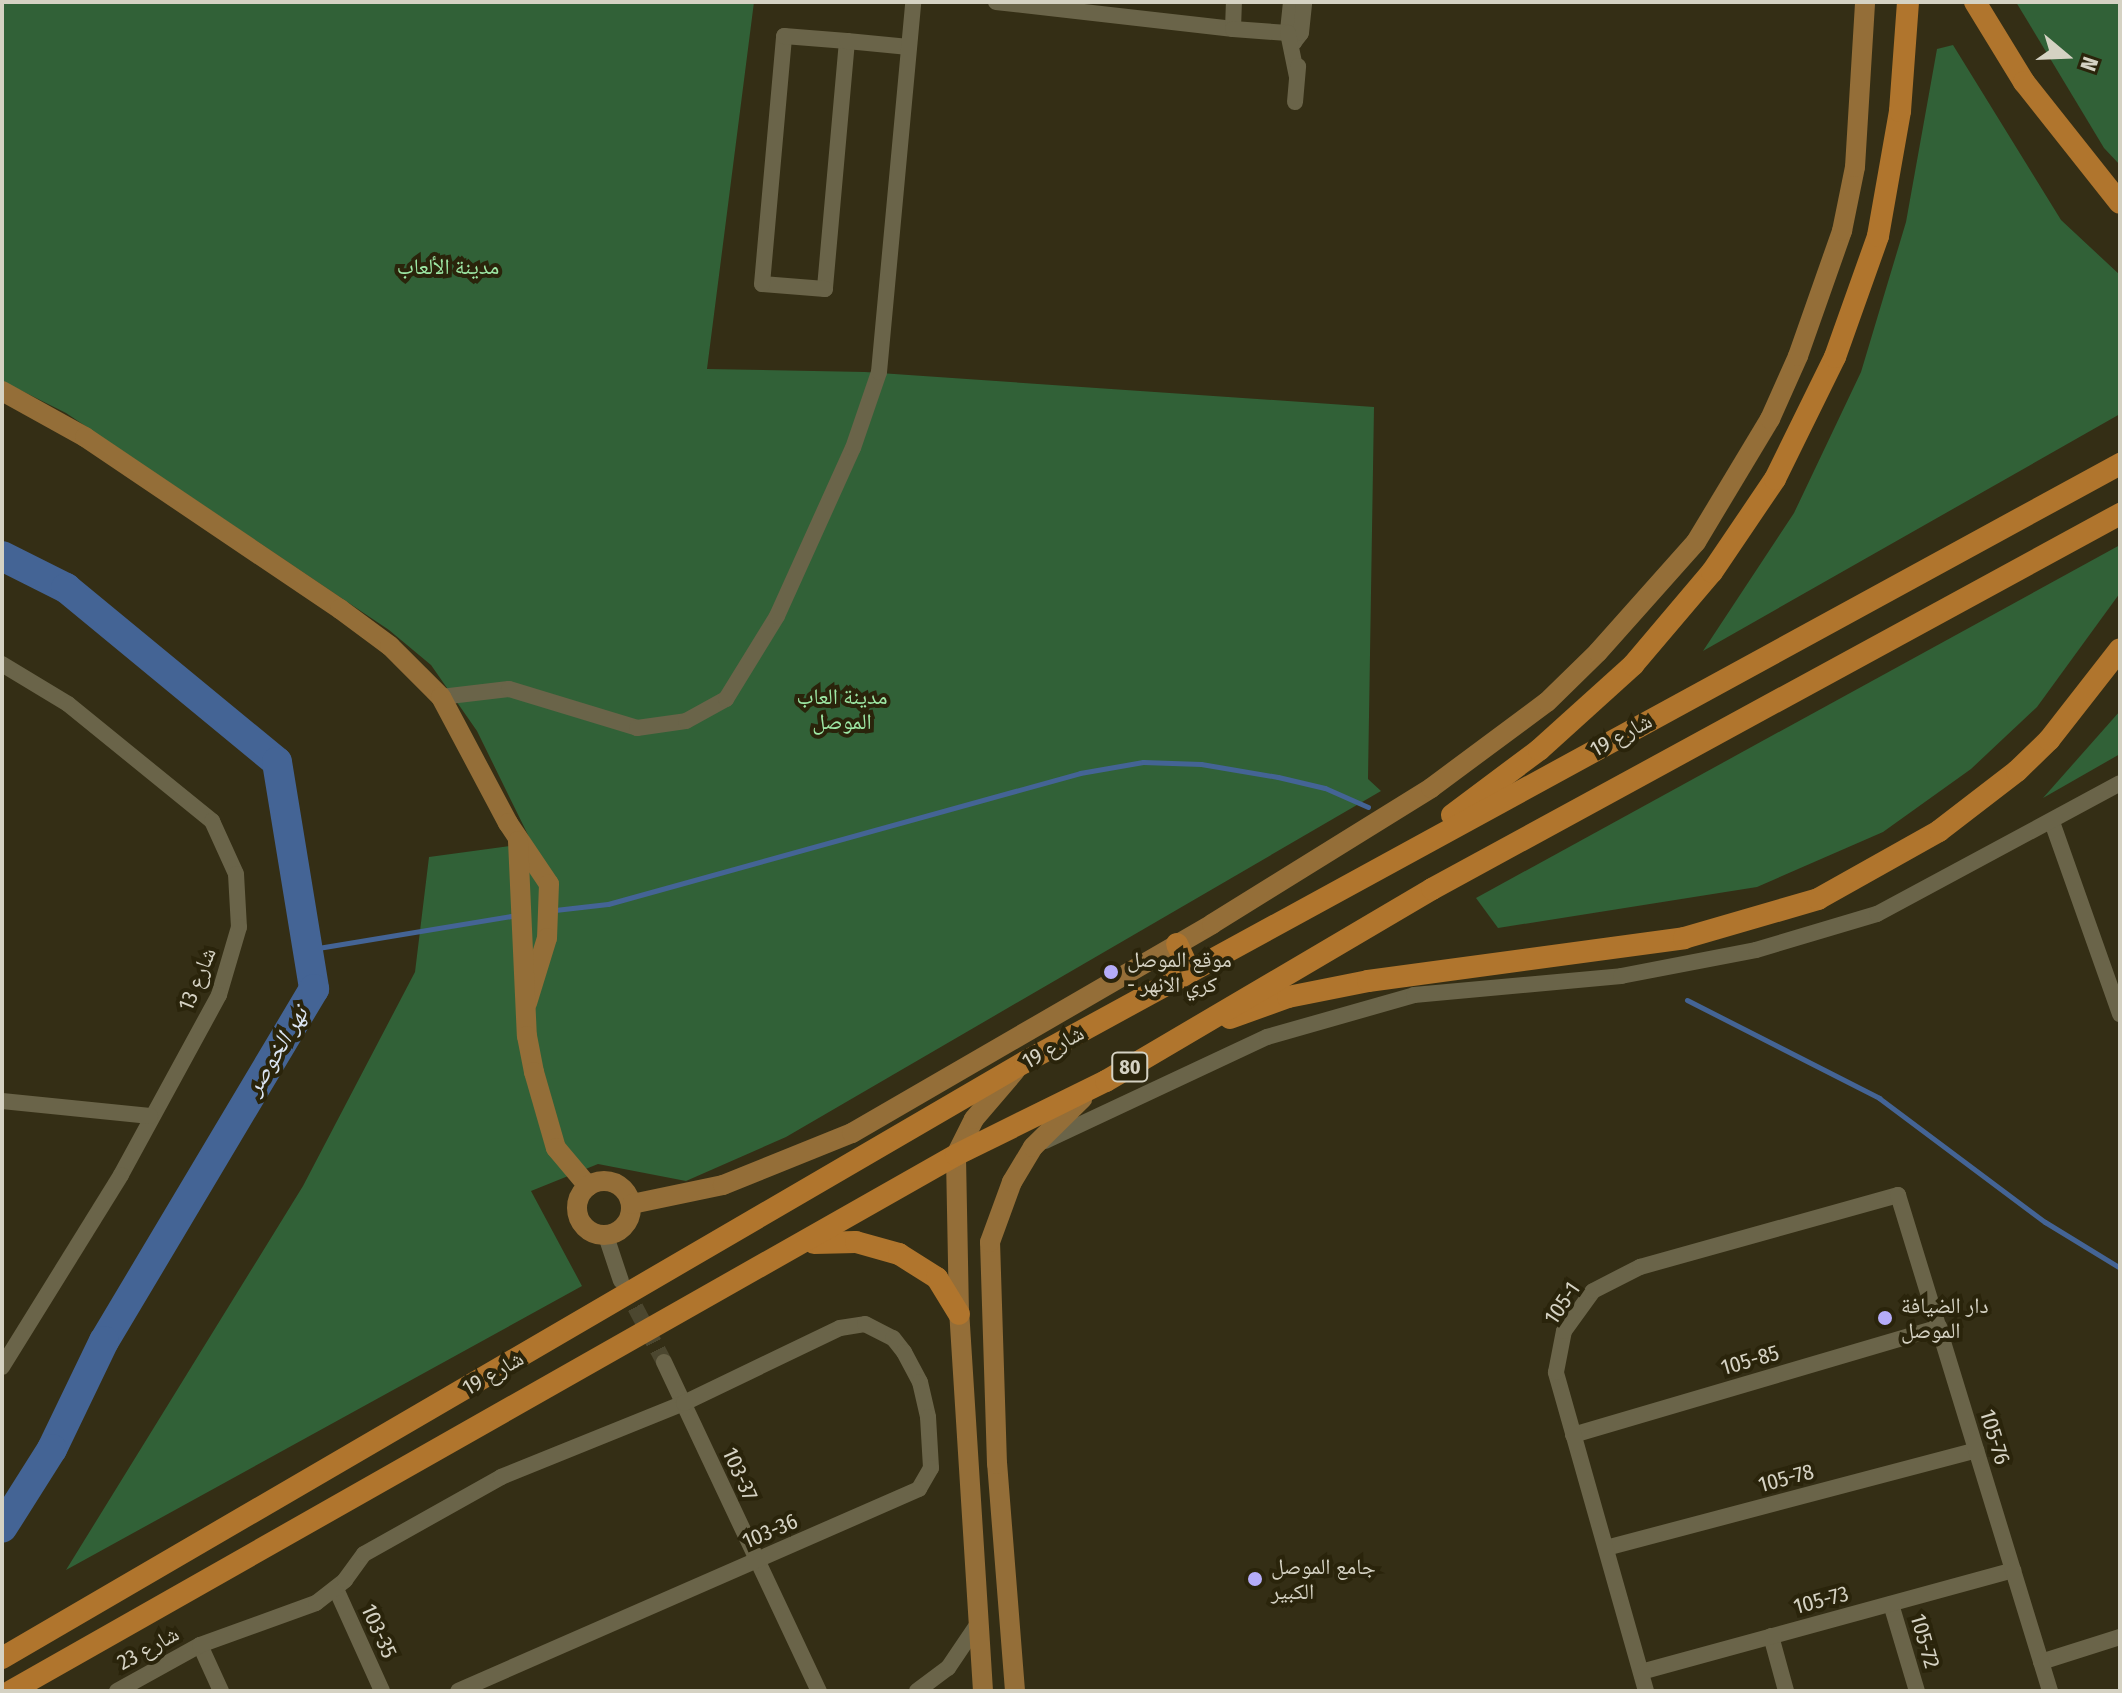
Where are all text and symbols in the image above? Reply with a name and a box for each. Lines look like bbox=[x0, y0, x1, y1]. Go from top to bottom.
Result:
north arrow bbox=[2026, 16, 2106, 96]
text: N bbox=[2074, 53, 2104, 75]
park label: مدينة الألعاب bbox=[397, 254, 499, 280]
park label: مدينة العاب الموصل bbox=[796, 683, 888, 734]
street label: شارع 19 bbox=[1586, 707, 1656, 763]
street label: شارع 13 bbox=[172, 944, 222, 1014]
place label: موقع الموصل - كري الانهر bbox=[1127, 946, 1232, 998]
marker: موقع الموصل - كري الانهر bbox=[1102, 963, 1120, 981]
water label: نهر الخوصر bbox=[240, 1002, 314, 1100]
street label: شارع 19 bbox=[1018, 1019, 1088, 1075]
road number: 80 bbox=[1110, 1051, 1150, 1083]
street label: 105-1 bbox=[1538, 1277, 1586, 1329]
place label: دار الضيافة الموصل bbox=[1901, 1292, 1989, 1344]
marker: دار الضيافة الموصل bbox=[1876, 1309, 1894, 1327]
street label: 105-85 bbox=[1718, 1339, 1782, 1381]
street label: شارع 19 bbox=[458, 1345, 528, 1401]
street label: 105-76 bbox=[1974, 1406, 2016, 1468]
street label: 103-37 bbox=[717, 1443, 763, 1505]
street label: 105-78 bbox=[1755, 1458, 1817, 1498]
street label: 103-36 bbox=[738, 1508, 802, 1554]
place label: جامع الموصل الكبير bbox=[1271, 1553, 1376, 1604]
marker: جامع الموصل الكبير bbox=[1246, 1570, 1264, 1588]
street label: 105-73 bbox=[1791, 1580, 1851, 1620]
street label: 103-35 bbox=[355, 1600, 403, 1662]
street label: 105-72 bbox=[1905, 1611, 1945, 1671]
street label: شارع 23 bbox=[112, 1620, 184, 1676]

